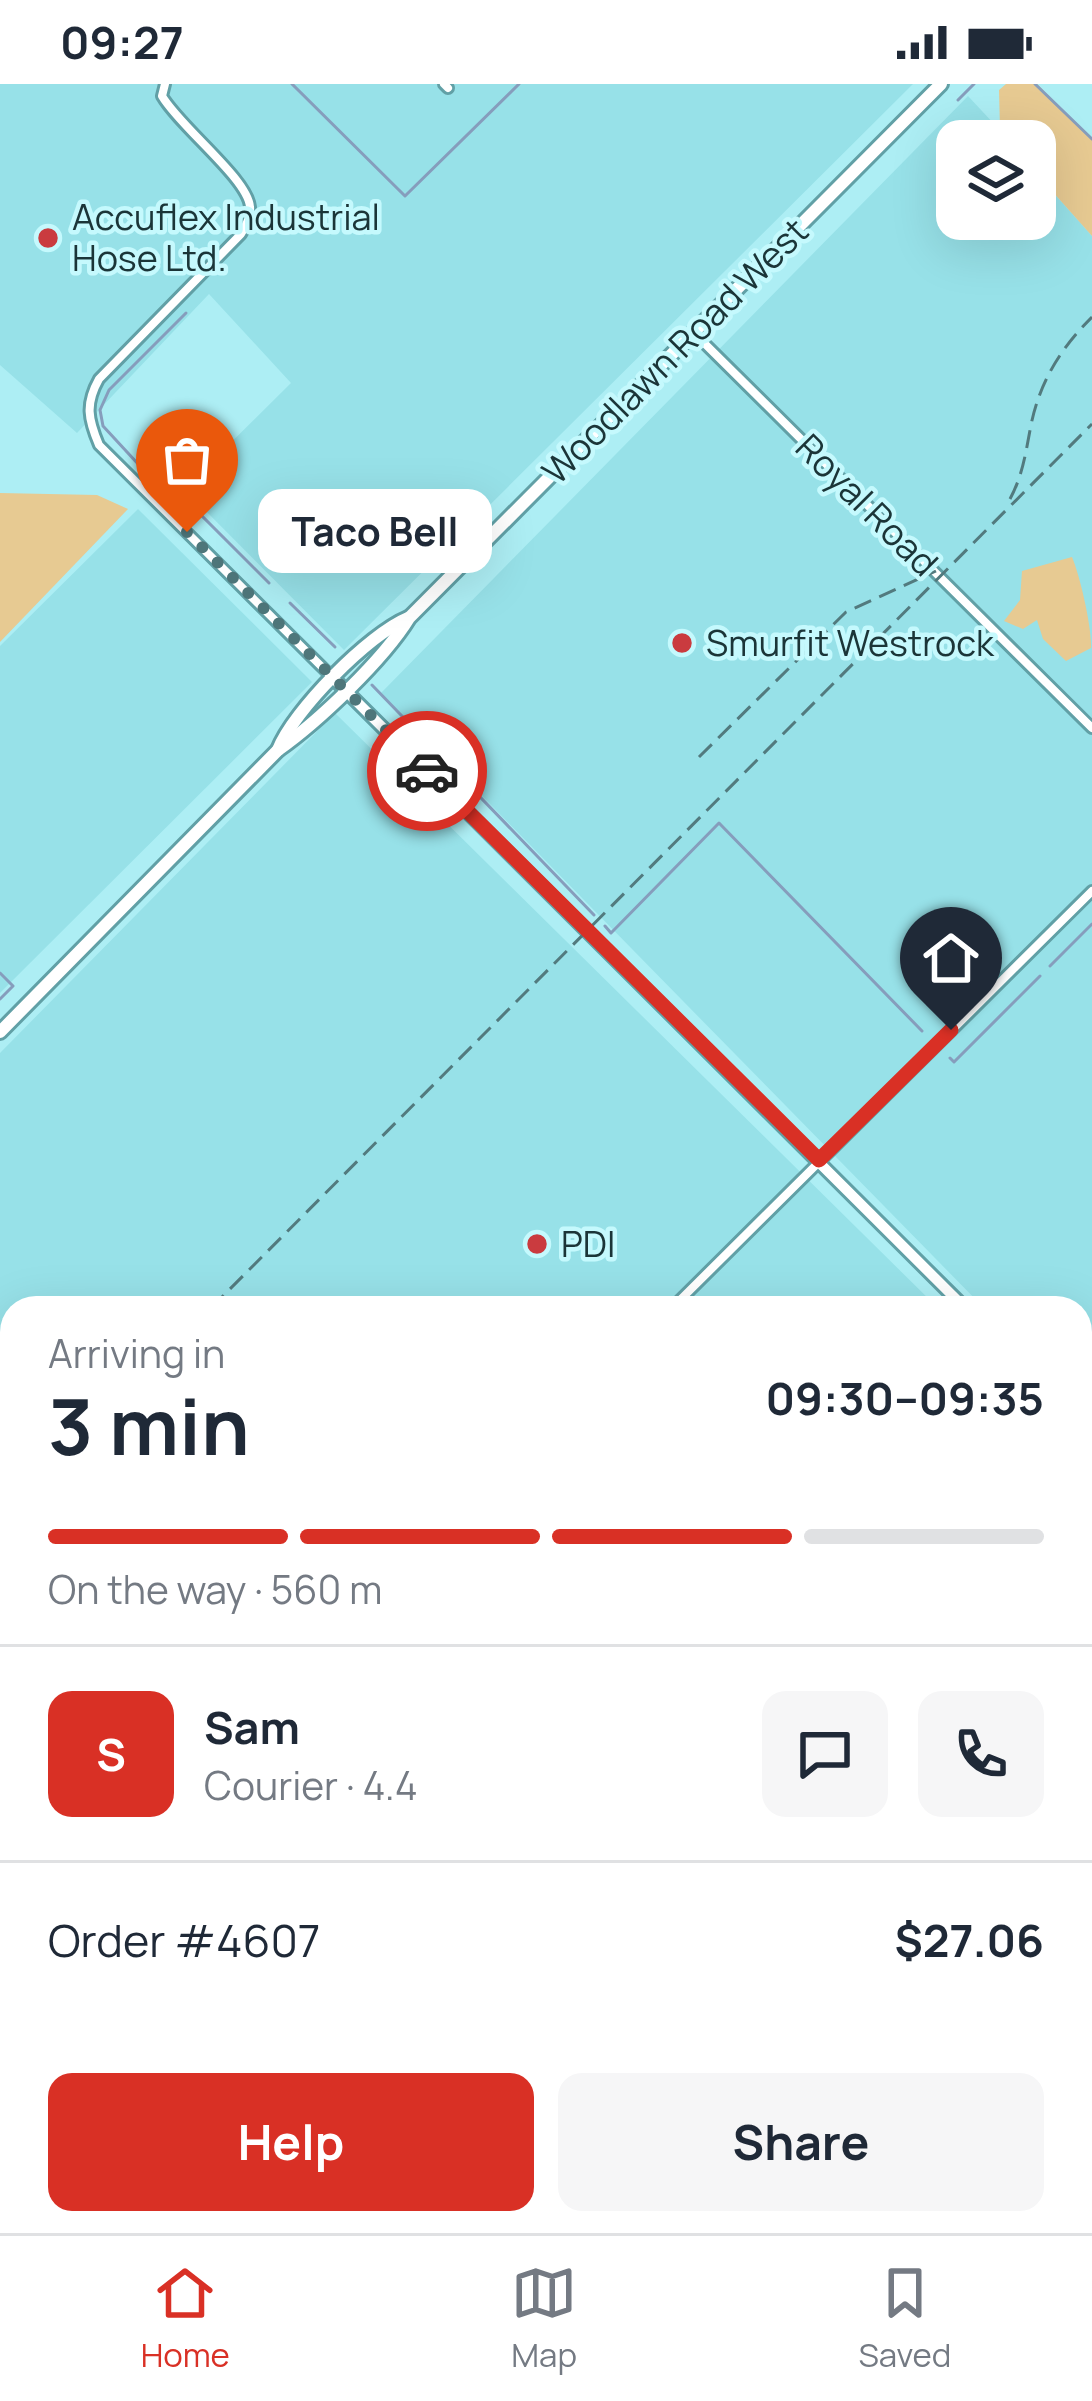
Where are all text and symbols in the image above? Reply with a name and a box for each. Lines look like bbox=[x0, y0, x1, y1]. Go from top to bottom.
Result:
text: 09:27 bbox=[60, 11, 184, 73]
map controls bbox=[936, 120, 1056, 240]
button: layers bbox=[936, 120, 1056, 240]
place label: Accuflex Industrial Hose Ltd. bbox=[72, 192, 380, 282]
street label: Woodlawn Road West bbox=[531, 207, 818, 494]
marker: Accuflex Industrial Hose Ltd. bbox=[35, 225, 61, 251]
pin bbox=[136, 409, 238, 532]
street label: Royal Road bbox=[786, 423, 949, 586]
icon: bag bbox=[154, 427, 220, 493]
callout: Taco Bell bbox=[259, 490, 493, 574]
text: Taco Bell bbox=[291, 504, 459, 558]
place label: Smurfit Westrock bbox=[706, 618, 995, 667]
marker: Smurfit Westrock bbox=[669, 630, 695, 656]
courier bbox=[367, 711, 487, 831]
icon: car bbox=[394, 738, 460, 804]
pin bbox=[900, 907, 1002, 1030]
icon: home bbox=[918, 925, 984, 991]
place label: PDI bbox=[561, 1219, 615, 1268]
marker: PDI bbox=[524, 1231, 550, 1257]
text: Arriving in bbox=[48, 1326, 225, 1380]
text: 09:30–09:35 bbox=[765, 1367, 1044, 1429]
text: 3 min bbox=[48, 1372, 250, 1478]
text: On the way · 560 m bbox=[48, 1562, 382, 1616]
button: chat bbox=[762, 1691, 888, 1817]
button: phone bbox=[918, 1691, 1044, 1817]
text: Sam bbox=[204, 1696, 300, 1758]
text: S bbox=[96, 1723, 126, 1785]
text: Courier · 4.4 bbox=[204, 1758, 418, 1812]
text: Order #4607 bbox=[48, 1909, 320, 1971]
text: $27.06 bbox=[894, 1909, 1044, 1971]
button: Help bbox=[48, 2073, 534, 2211]
button: Share bbox=[558, 2073, 1044, 2211]
tab: Home bbox=[141, 2260, 230, 2377]
tab: Map bbox=[511, 2260, 577, 2377]
tab: Saved bbox=[858, 2260, 951, 2377]

